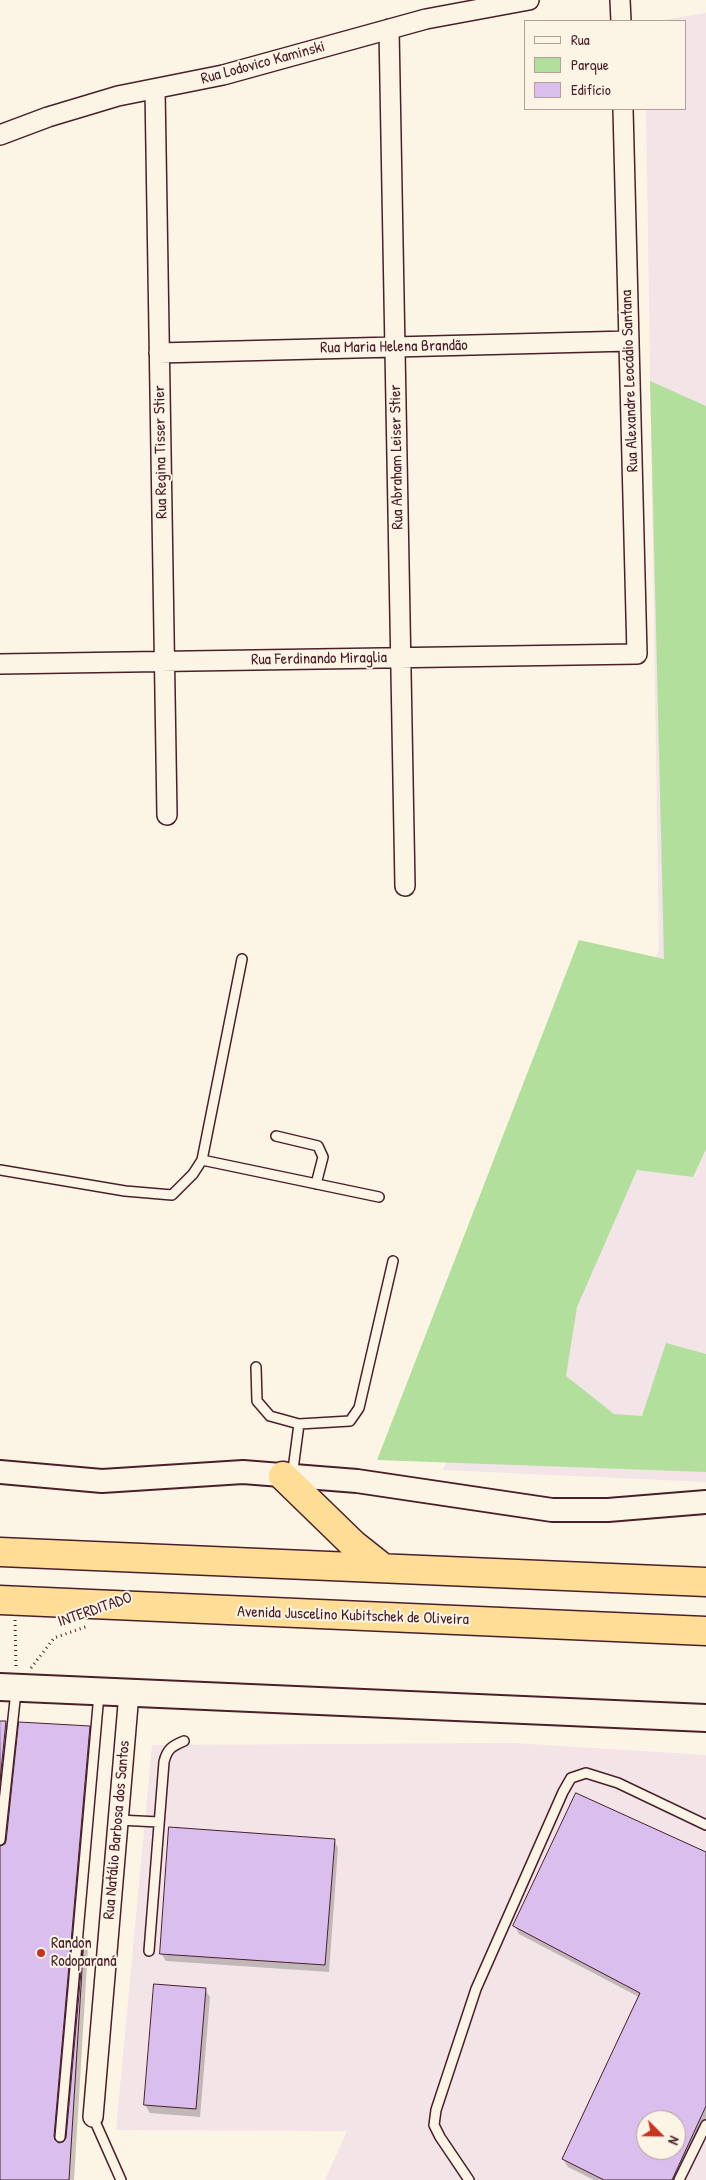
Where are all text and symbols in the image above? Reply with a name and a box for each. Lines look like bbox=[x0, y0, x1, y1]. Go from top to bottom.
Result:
legend bbox=[524, 20, 686, 110]
text: Rua bbox=[571, 29, 590, 50]
street label: Rua Lodovico Kaminski bbox=[199, 37, 327, 89]
text: Parque bbox=[571, 54, 609, 75]
text: Edifício bbox=[571, 79, 611, 100]
street label: Rua Alexandre Leocádio Santana bbox=[617, 289, 643, 473]
street label: Rua Maria Helena Brandão bbox=[320, 336, 468, 358]
street label: Rua Abraham Leiser Stier bbox=[386, 384, 408, 530]
street label: Rua Regina Tisser Stier bbox=[150, 385, 172, 519]
street label: Rua Ferdinando Miraglia bbox=[251, 648, 387, 670]
street label: INTERDITADO bbox=[55, 1588, 135, 1632]
street label: Avenida Juscelino Kubitschek de Oliveira bbox=[237, 1602, 469, 1630]
street label: Rua Natálio Barbosa dos Santos bbox=[100, 1740, 134, 1920]
place label: Randon Rodoparaná bbox=[51, 1934, 116, 1972]
marker: Randon Rodoparaná bbox=[35, 1947, 47, 1959]
north arrow bbox=[636, 2110, 686, 2160]
text: N bbox=[664, 2134, 685, 2148]

